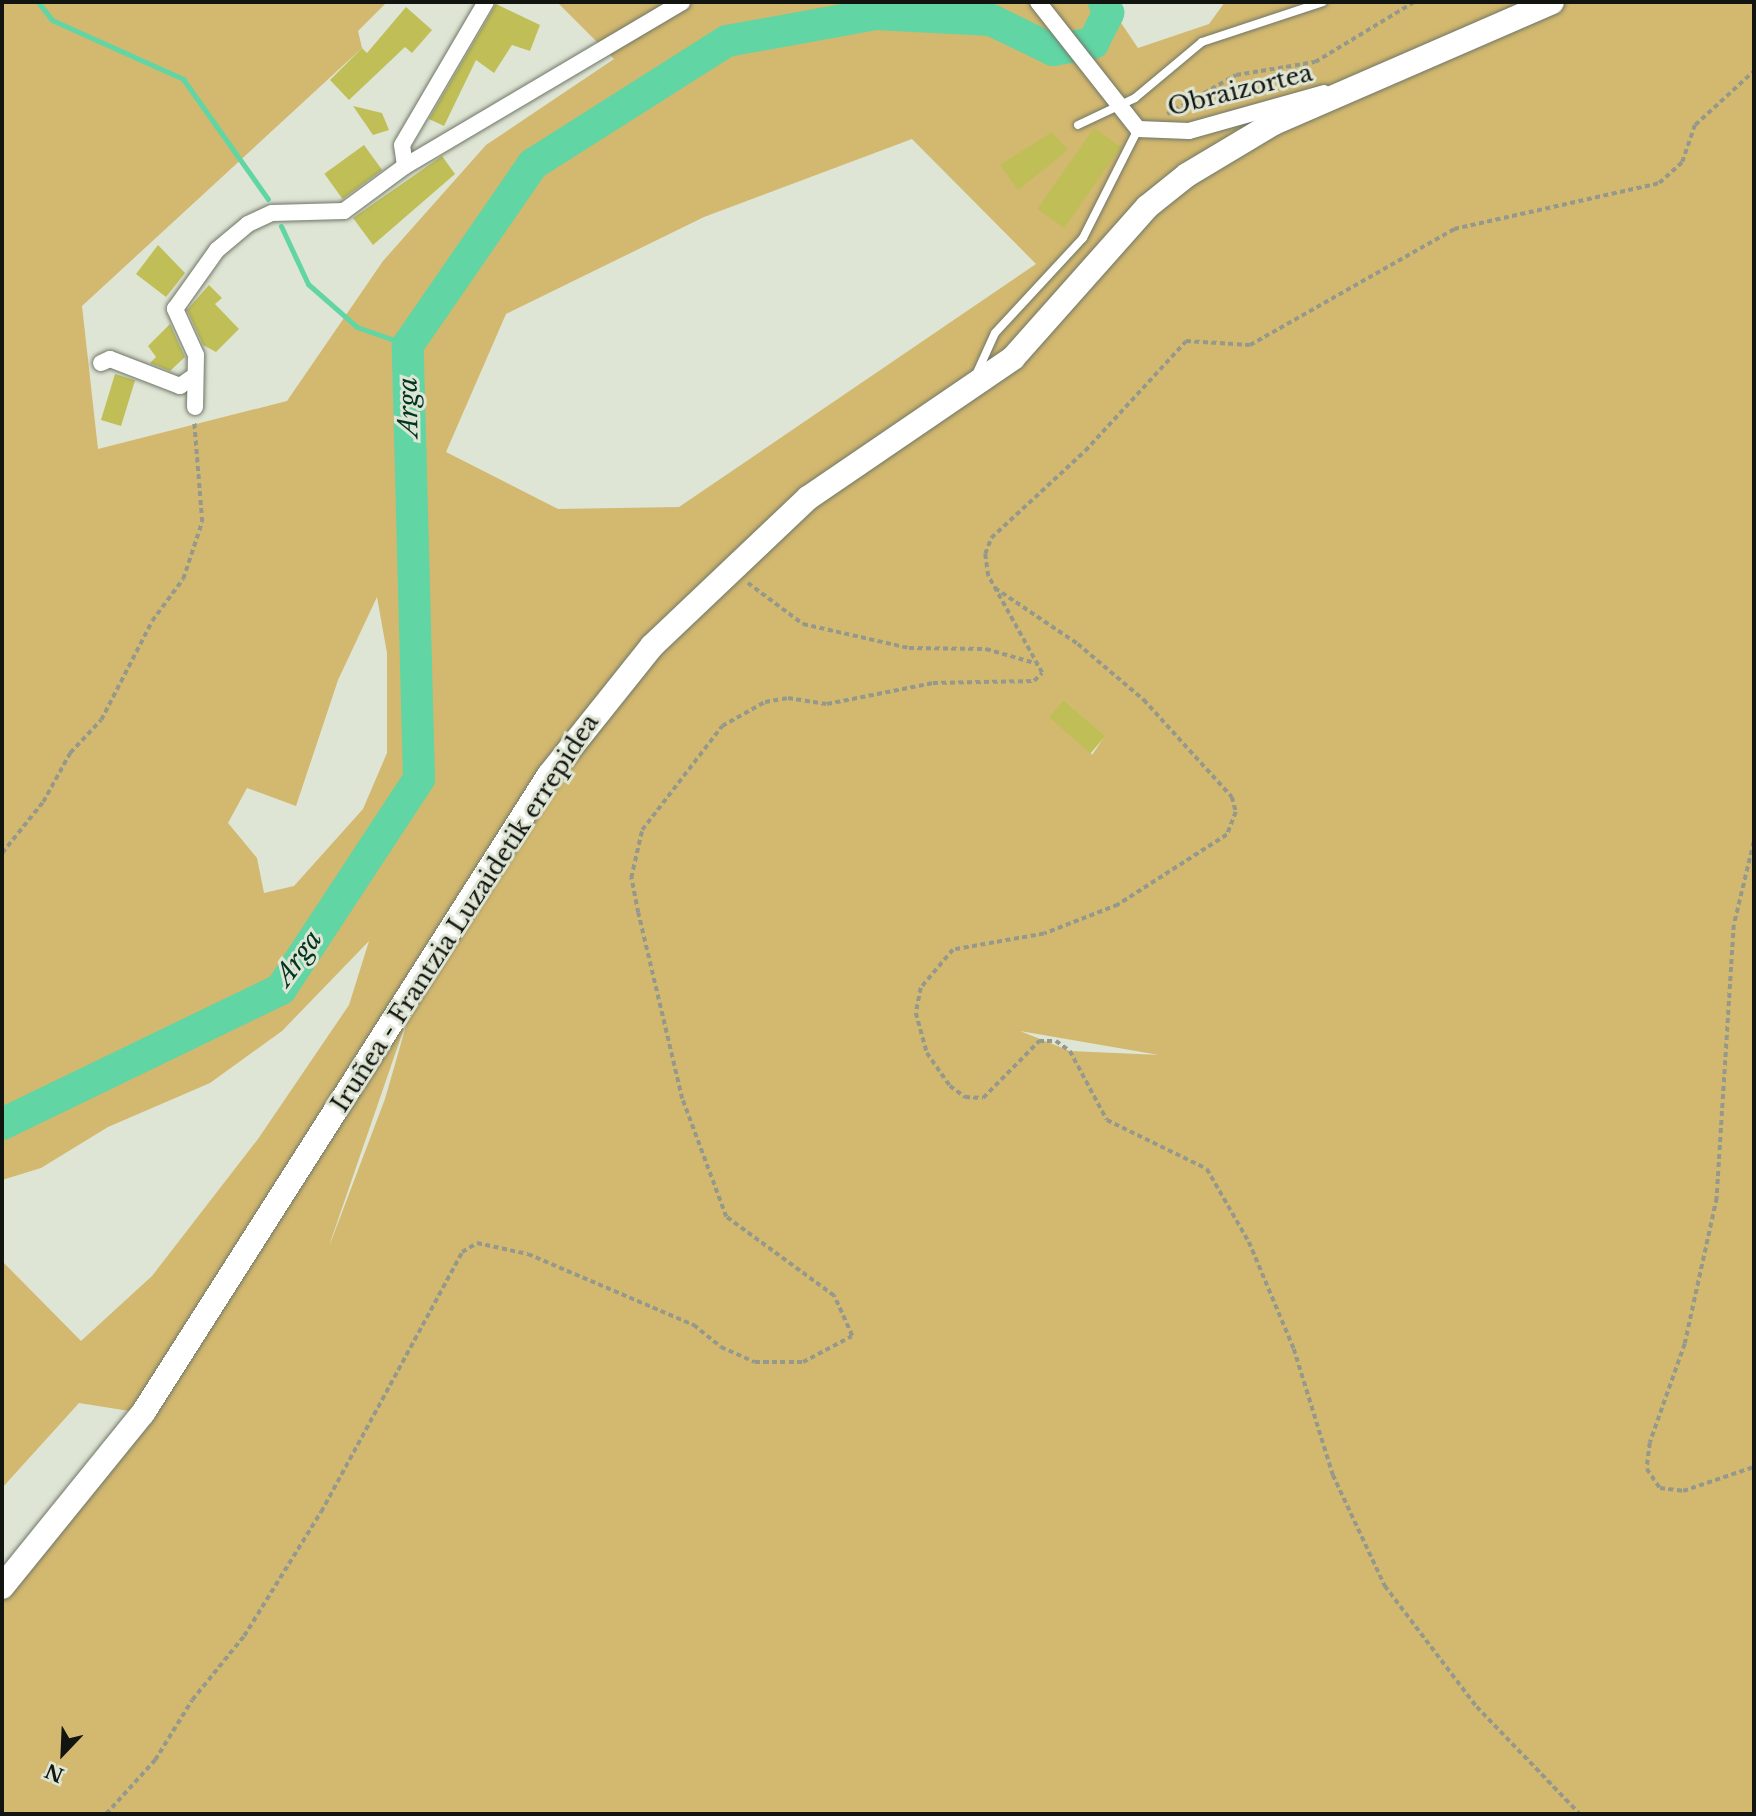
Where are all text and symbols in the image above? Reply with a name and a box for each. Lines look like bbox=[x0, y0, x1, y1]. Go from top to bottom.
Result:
street label: Obraizortea bbox=[1165, 58, 1315, 122]
water label: Arga bbox=[393, 377, 425, 437]
street label: Iruñea - Frantzia Luzaidetik errepidea bbox=[325, 708, 605, 1118]
water label: Arga bbox=[269, 925, 329, 991]
north arrow bbox=[28, 1718, 98, 1788]
text: N bbox=[42, 1759, 67, 1787]

